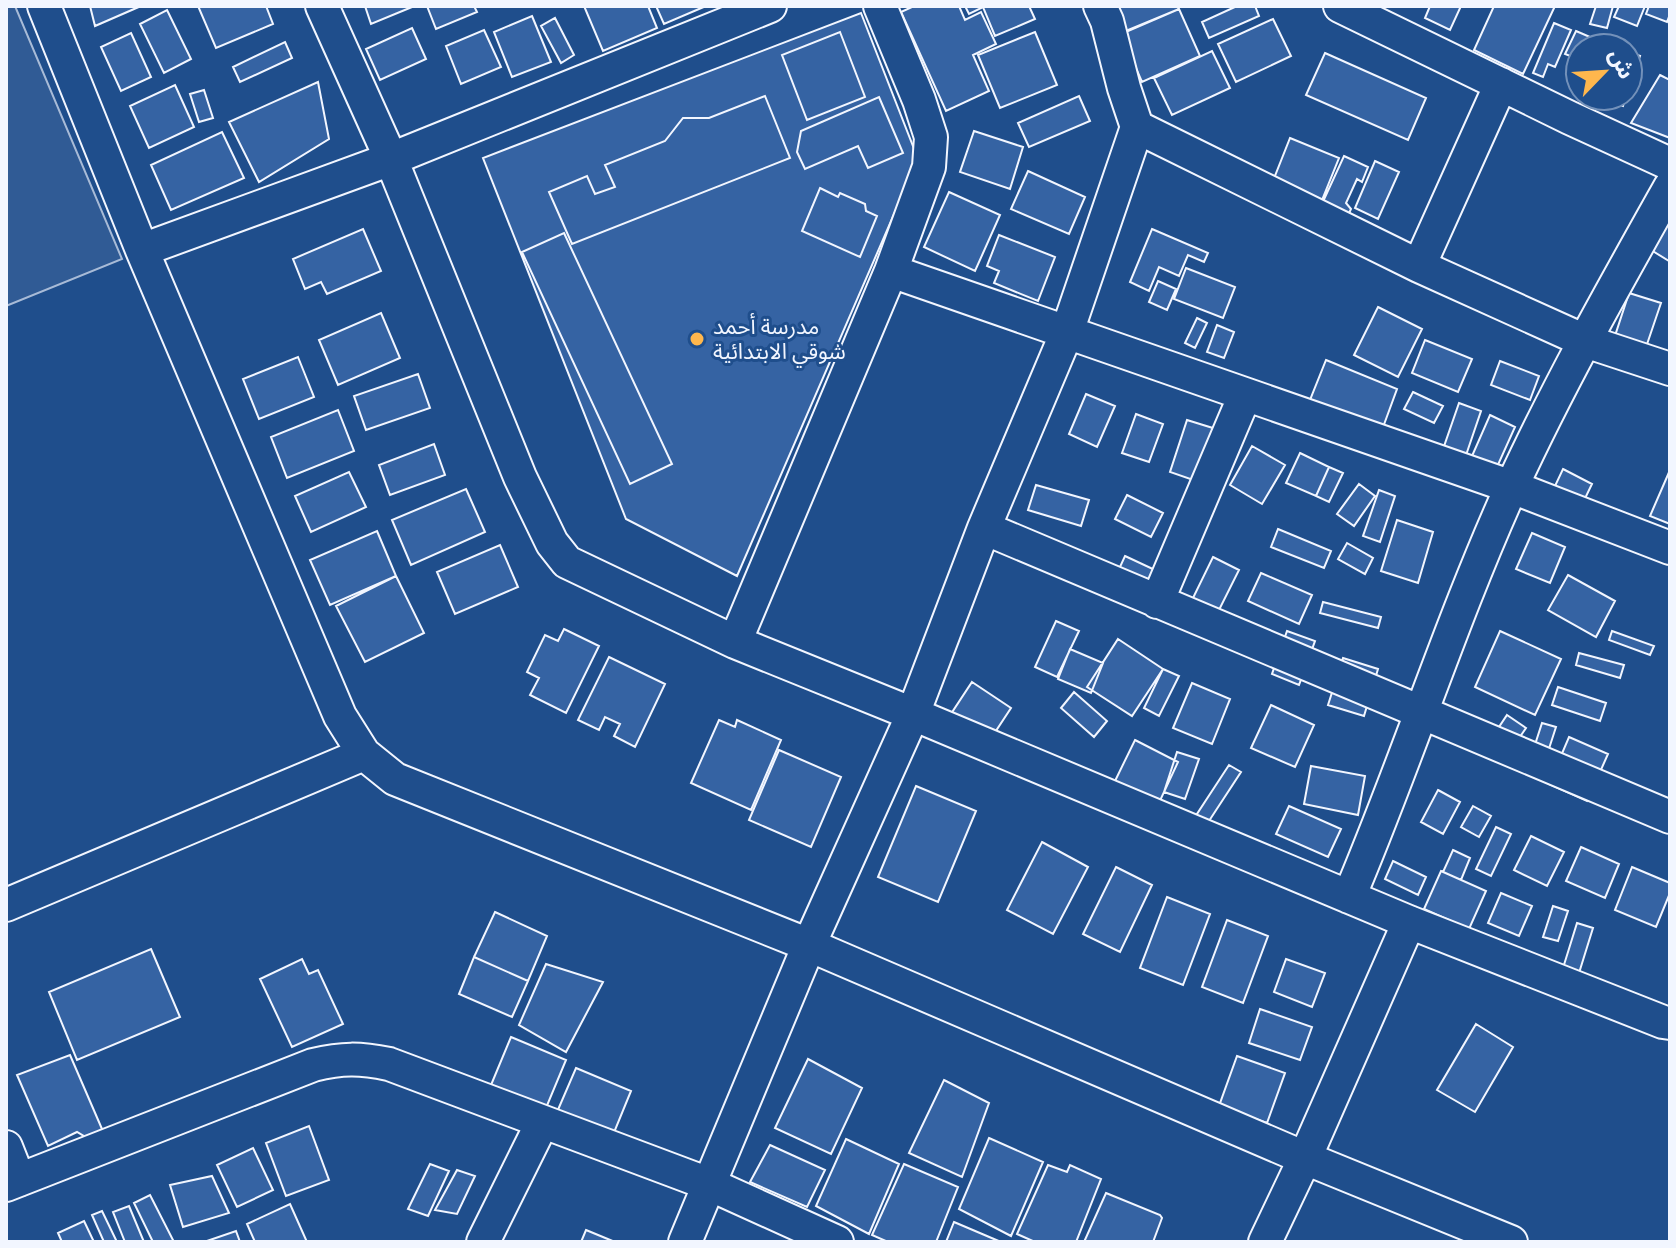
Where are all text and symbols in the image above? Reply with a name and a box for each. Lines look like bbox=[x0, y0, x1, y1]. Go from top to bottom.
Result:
north arrow bbox=[1564, 32, 1644, 112]
text: ش bbox=[1602, 44, 1642, 84]
place label: مدرسة أحمد شوقي الابتدائية bbox=[713, 311, 846, 368]
marker: مدرسة أحمد شوقي الابتدائية bbox=[688, 330, 706, 348]

